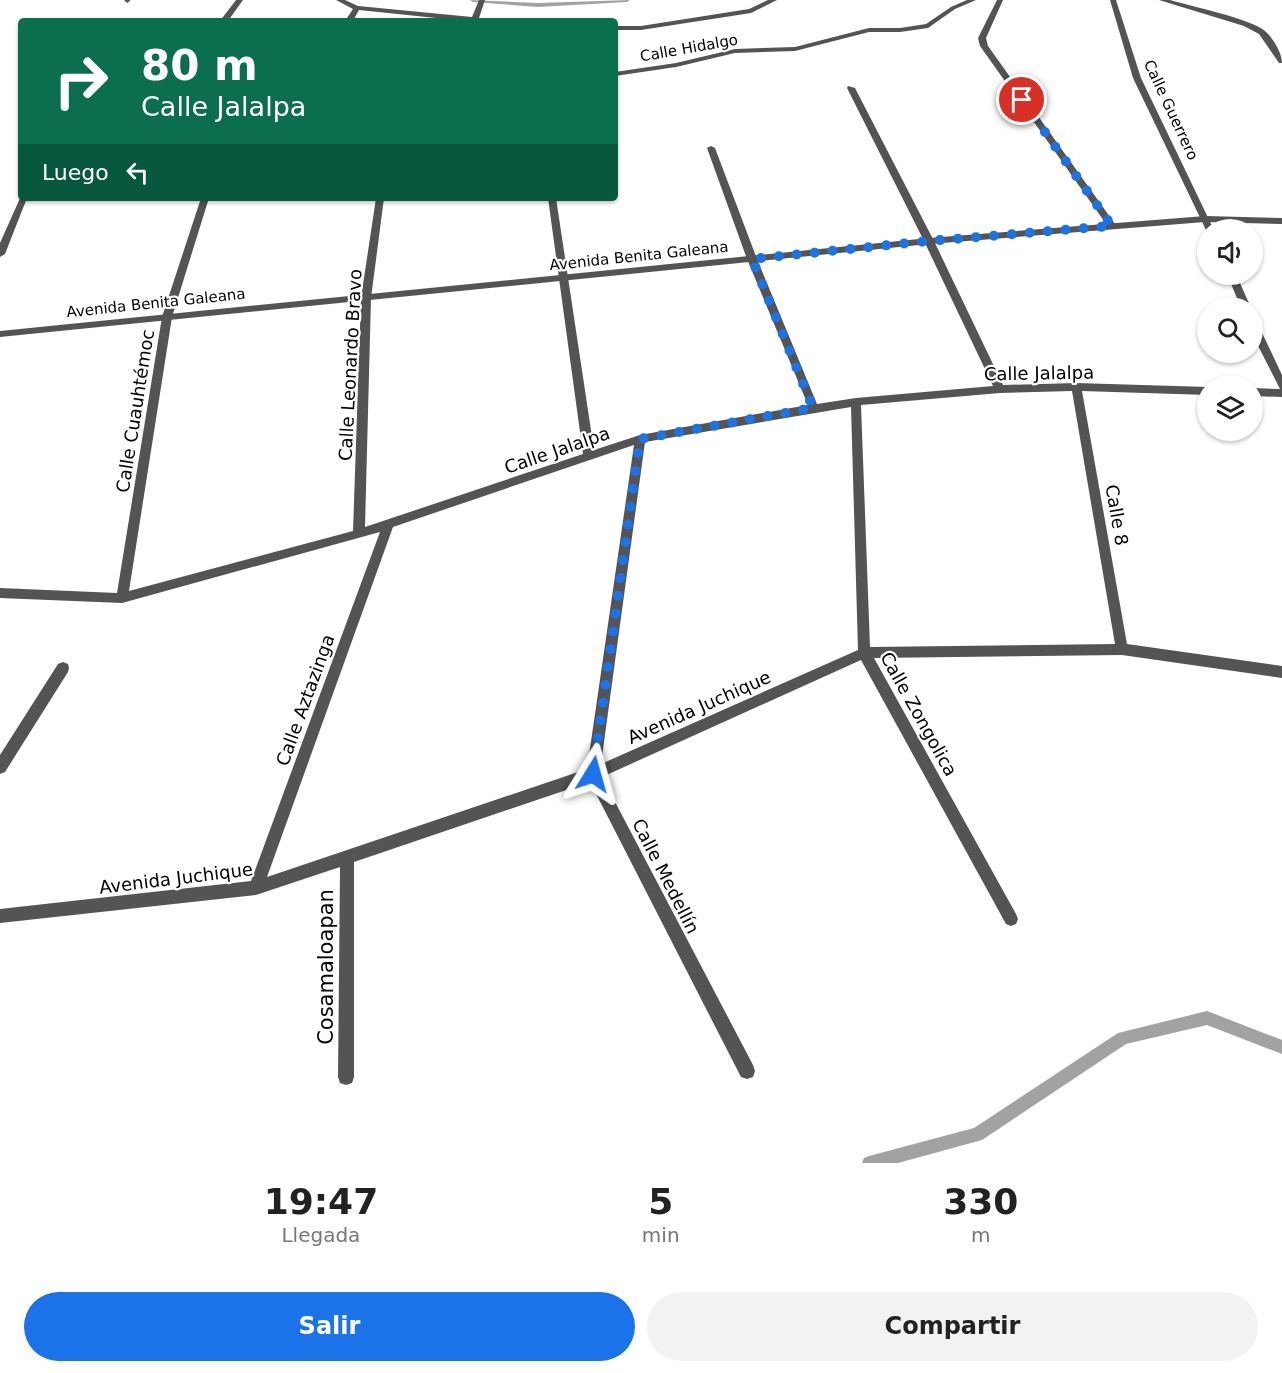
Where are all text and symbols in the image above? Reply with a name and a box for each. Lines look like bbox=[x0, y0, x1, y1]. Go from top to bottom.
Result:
street label: Calle Hidalgo bbox=[639, 31, 739, 65]
text: 80 m bbox=[141, 41, 258, 90]
icon: right bbox=[42, 42, 120, 120]
street label: Calle Guerrero bbox=[1140, 57, 1202, 163]
pin bbox=[996, 74, 1047, 125]
icon: arrive bbox=[1005, 83, 1038, 116]
text: Calle Jalalpa bbox=[141, 91, 306, 122]
icon: left bbox=[121, 156, 154, 189]
text: Luego bbox=[42, 160, 109, 185]
map controls bbox=[1197, 219, 1263, 441]
button: sound bbox=[1197, 219, 1263, 285]
street label: Avenida Benita Galeana bbox=[549, 238, 729, 274]
street label: Calle Leonardo Bravo bbox=[334, 268, 366, 462]
street label: Avenida Benita Galeana bbox=[66, 285, 246, 321]
button: search bbox=[1197, 297, 1263, 363]
street label: Calle Cuauhtémoc bbox=[112, 328, 158, 494]
street label: Calle Jalalpa bbox=[984, 362, 1094, 384]
button: layers bbox=[1197, 375, 1263, 441]
street label: Calle Jalalpa bbox=[501, 422, 613, 478]
street label: Calle 8 bbox=[1101, 483, 1133, 547]
street label: Calle Aztazinga bbox=[271, 631, 339, 769]
street label: Calle Zongolica bbox=[876, 648, 962, 780]
street label: Avenida Juchique bbox=[624, 666, 774, 748]
position arrow bbox=[561, 742, 625, 806]
street label: Calle Medellín bbox=[628, 815, 704, 937]
street label: Avenida Juchique bbox=[98, 858, 254, 898]
street label: Cosamaloapan bbox=[314, 889, 338, 1045]
text: 19:47 bbox=[264, 1181, 378, 1222]
text: 5 bbox=[648, 1181, 673, 1222]
text: 330 bbox=[943, 1181, 1018, 1222]
text: Llegada bbox=[281, 1223, 360, 1247]
text: min bbox=[642, 1223, 680, 1247]
text: m bbox=[971, 1223, 991, 1247]
button: Salir bbox=[24, 1292, 635, 1361]
button: Compartir bbox=[647, 1292, 1258, 1361]

